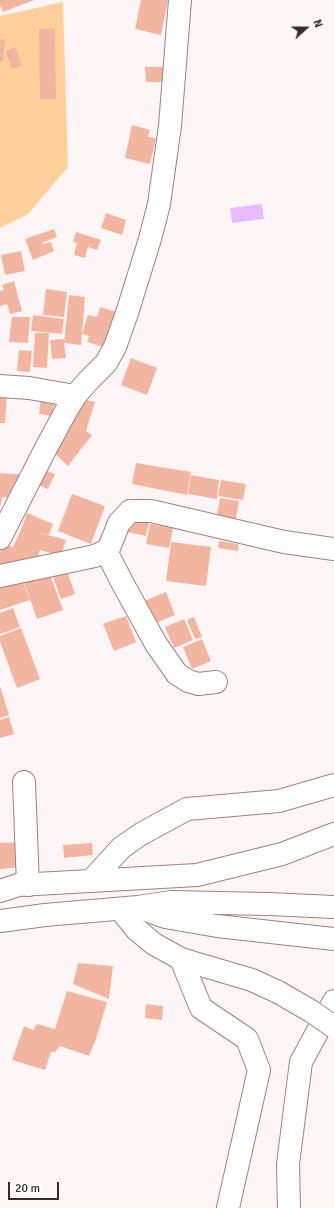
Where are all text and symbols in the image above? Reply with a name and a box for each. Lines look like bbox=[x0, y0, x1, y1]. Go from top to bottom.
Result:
north arrow bbox=[286, 8, 326, 48]
text: N bbox=[310, 18, 325, 29]
scale bar bbox=[10, 1174, 61, 1200]
text: 20 m bbox=[15, 1181, 40, 1196]

